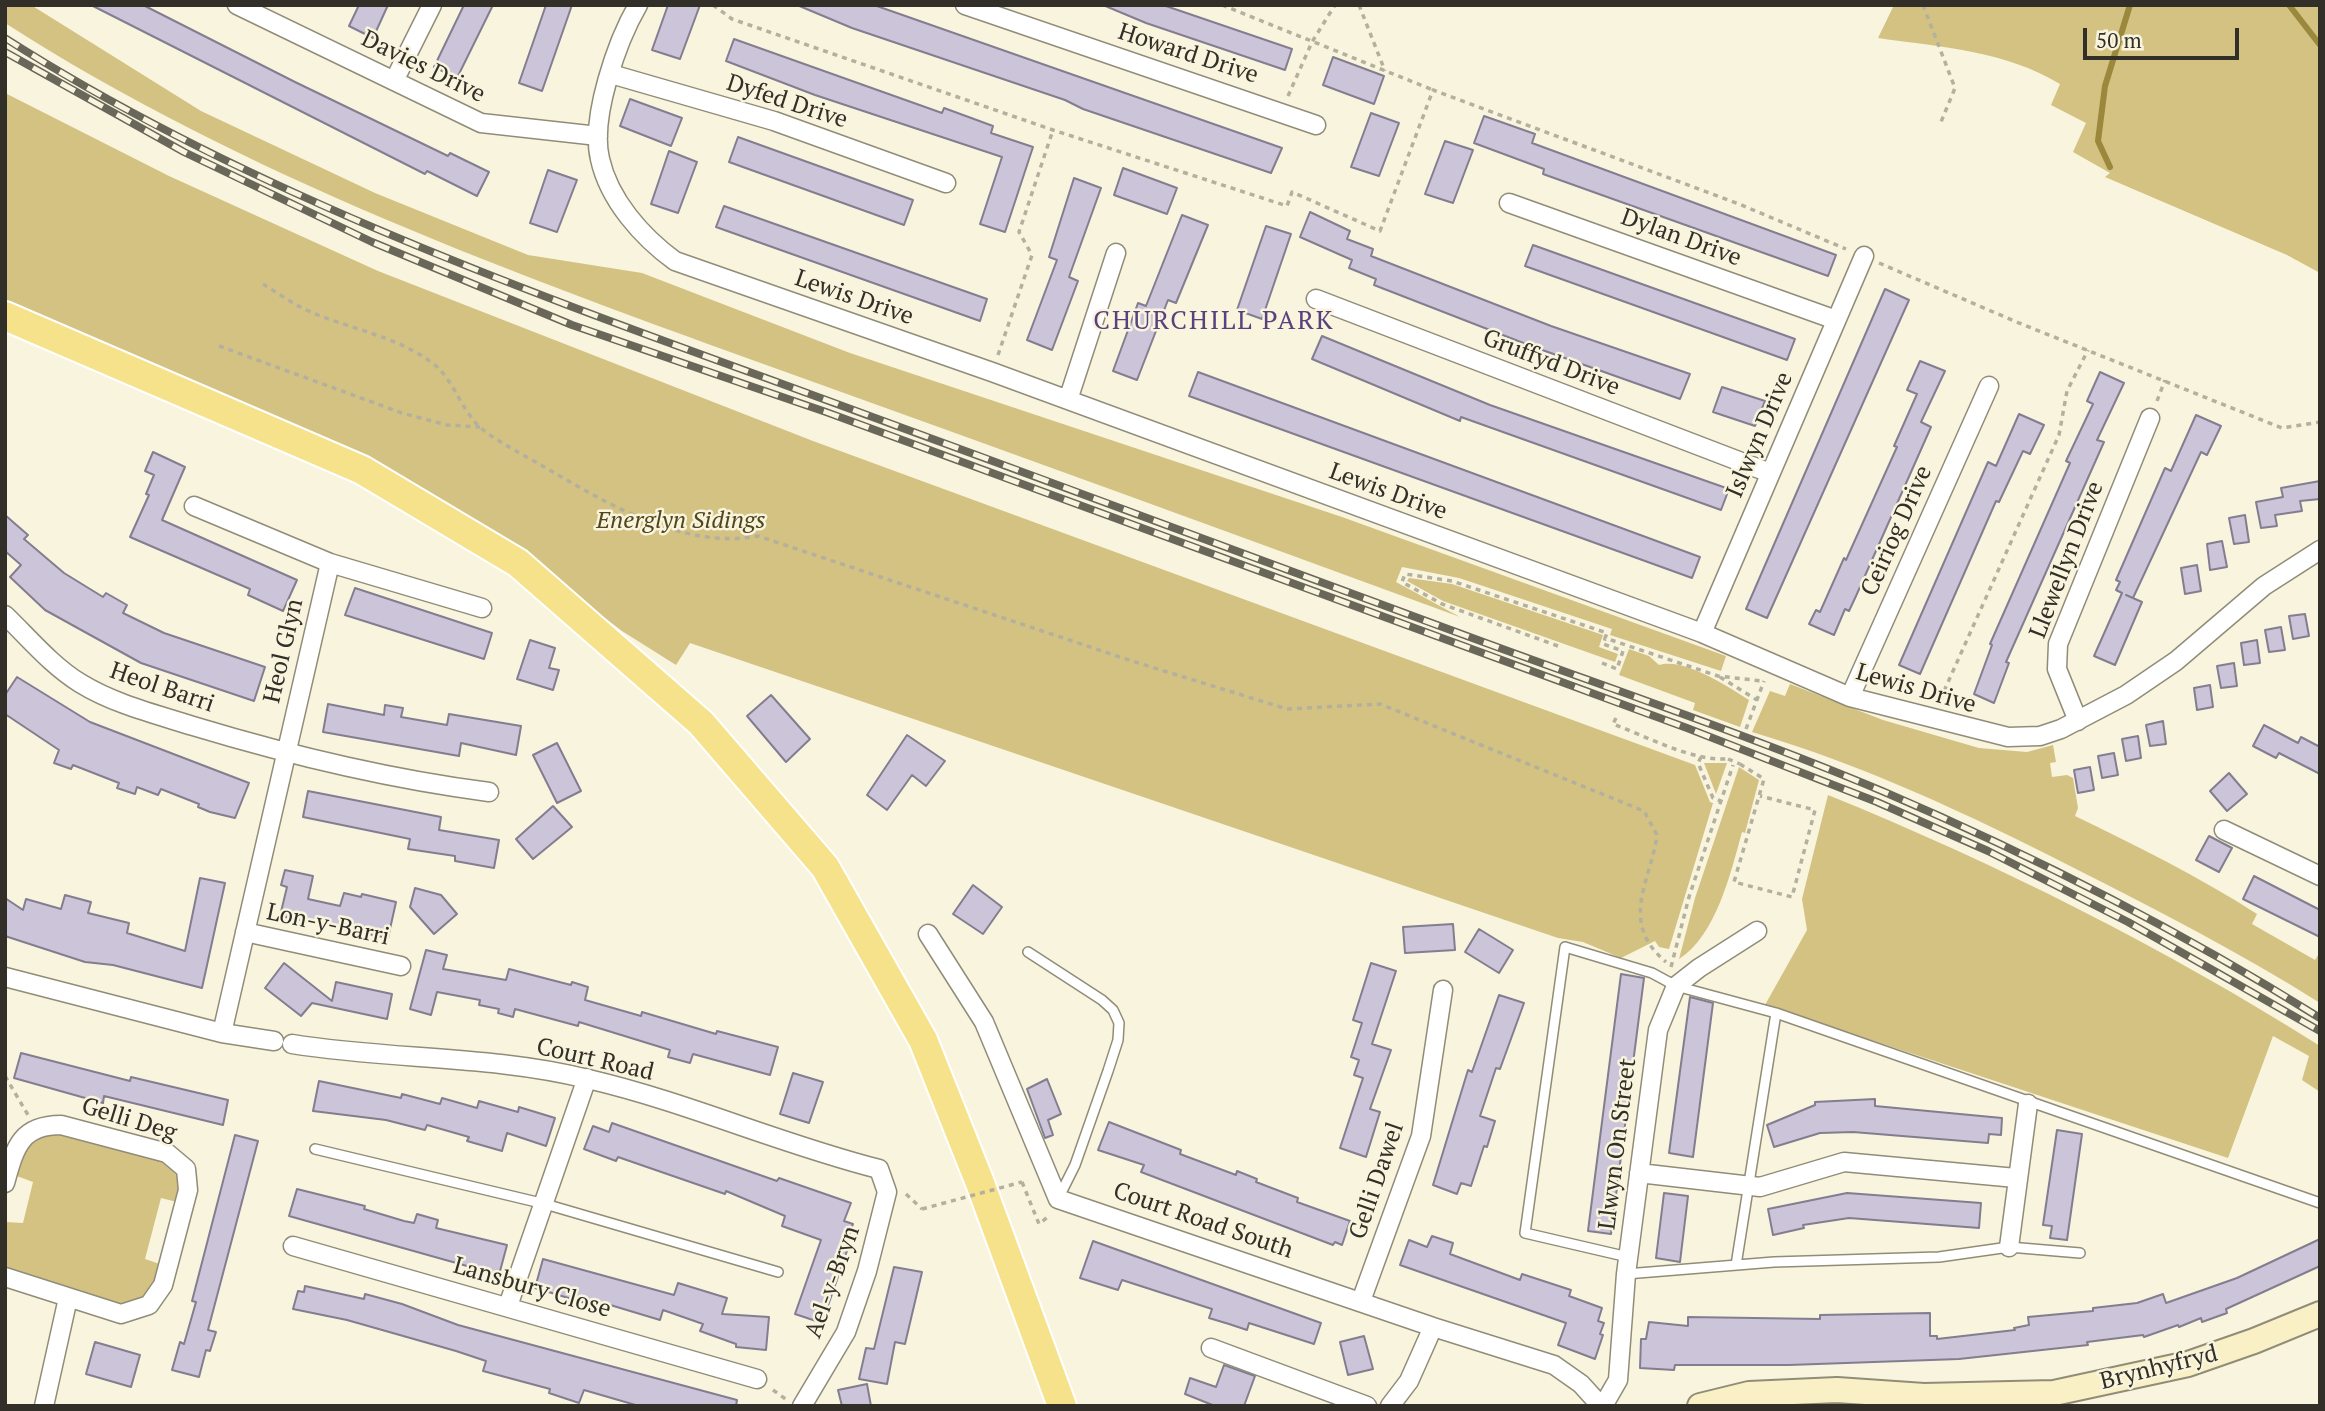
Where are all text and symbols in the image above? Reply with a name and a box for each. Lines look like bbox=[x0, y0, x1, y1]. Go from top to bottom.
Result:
scale bar bbox=[2087, 14, 2243, 58]
street label: Howard Drive bbox=[1114, 18, 1262, 90]
street label: Davies Drive bbox=[356, 25, 490, 109]
text: 50 m bbox=[2096, 26, 2142, 54]
street label: Dyfed Drive bbox=[723, 69, 851, 135]
street label: Dylan Drive bbox=[1617, 203, 1745, 273]
street label: Lewis Drive bbox=[791, 264, 917, 332]
district label: CHURCHILL PARK bbox=[1095, 306, 1333, 338]
street label: Gruffyd Drive bbox=[1478, 324, 1624, 402]
street label: Islwyn Drive bbox=[1721, 368, 1799, 502]
street label: Lewis Drive bbox=[1325, 457, 1451, 527]
street label: Ceiriog Drive bbox=[1855, 461, 1939, 601]
street label: Llewellyn Drive bbox=[2024, 478, 2110, 642]
park label: Energlyn Sidings bbox=[596, 507, 766, 535]
street label: Heol Glyn bbox=[258, 596, 310, 706]
street label: Heol Barri bbox=[106, 657, 218, 719]
street label: Lewis Drive bbox=[1853, 658, 1979, 720]
street label: Lon-y-Barri bbox=[264, 898, 392, 952]
street label: Court Road bbox=[534, 1033, 656, 1087]
street label: Llwyn On Street bbox=[1593, 1057, 1643, 1231]
street label: Gelli Deg bbox=[78, 1092, 180, 1148]
street label: Gelli Dawel bbox=[1344, 1119, 1410, 1243]
street label: Court Road South bbox=[1109, 1177, 1297, 1265]
street label: Ael-y-Bryn bbox=[799, 1222, 867, 1342]
street label: Lansbury Close bbox=[450, 1252, 614, 1324]
street label: Brynhyfryd bbox=[2097, 1339, 2221, 1397]

